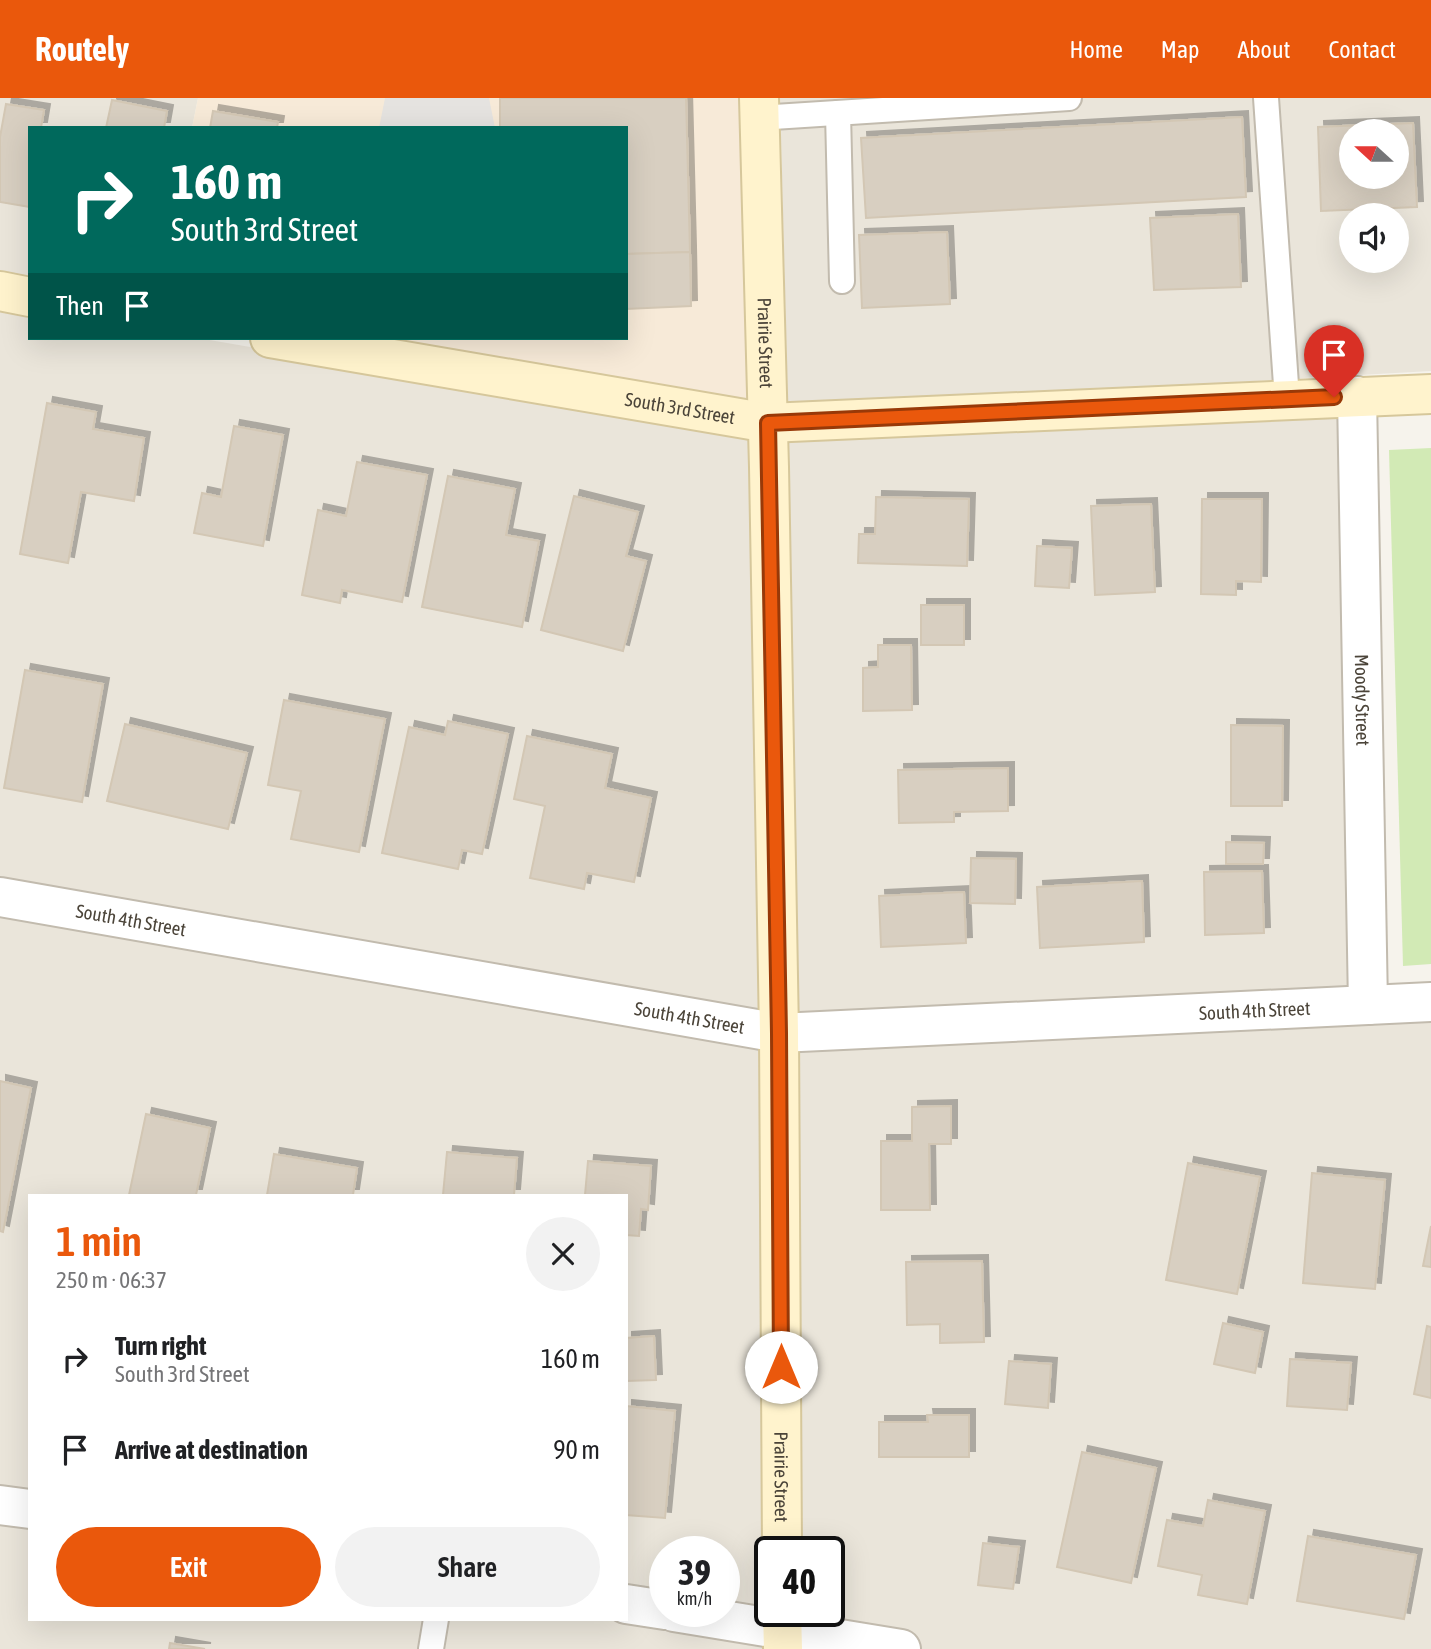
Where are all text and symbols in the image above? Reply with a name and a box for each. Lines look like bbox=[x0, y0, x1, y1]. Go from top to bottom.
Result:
text: Routely bbox=[35, 30, 129, 68]
text: Home bbox=[1069, 36, 1123, 63]
text: Map bbox=[1161, 36, 1199, 63]
text: About bbox=[1237, 36, 1290, 63]
text: Contact bbox=[1328, 36, 1396, 63]
north arrow bbox=[1339, 119, 1409, 189]
map controls bbox=[1339, 119, 1409, 273]
text: 160 m bbox=[171, 153, 282, 209]
icon: right bbox=[56, 154, 147, 245]
button: sound bbox=[1339, 203, 1409, 273]
text: South 3rd Street bbox=[171, 211, 358, 248]
icon: arrive bbox=[118, 287, 156, 325]
text: Then bbox=[56, 291, 104, 321]
street label: Prairie Street bbox=[753, 297, 778, 389]
pin bbox=[1304, 325, 1364, 397]
icon: arrive bbox=[1315, 336, 1353, 374]
street label: South 3rd Street bbox=[623, 388, 737, 428]
street label: Moody Street bbox=[1351, 654, 1374, 746]
street label: South 4th Street bbox=[74, 899, 188, 940]
street label: South 4th Street bbox=[633, 997, 746, 1038]
street label: South 4th Street bbox=[1199, 997, 1311, 1024]
text: 1 min bbox=[56, 1217, 142, 1265]
button: close bbox=[526, 1217, 600, 1291]
text: 250 m · 06:37 bbox=[56, 1267, 167, 1293]
position arrow bbox=[744, 1330, 818, 1404]
text: Turn right bbox=[115, 1331, 206, 1361]
icon: right bbox=[56, 1340, 94, 1378]
text: 160 m bbox=[541, 1344, 600, 1374]
text: South 3rd Street bbox=[115, 1361, 250, 1387]
icon: arrive bbox=[56, 1431, 94, 1469]
street label: Prairie Street bbox=[770, 1431, 793, 1522]
text: Arrive at destination bbox=[115, 1435, 308, 1465]
text: 90 m bbox=[553, 1435, 600, 1465]
button: Exit bbox=[56, 1527, 321, 1607]
button: Share bbox=[335, 1527, 600, 1607]
speed limit sign: 40 bbox=[754, 1536, 845, 1627]
text: 39 bbox=[678, 1552, 711, 1592]
text: km/h bbox=[677, 1588, 712, 1609]

